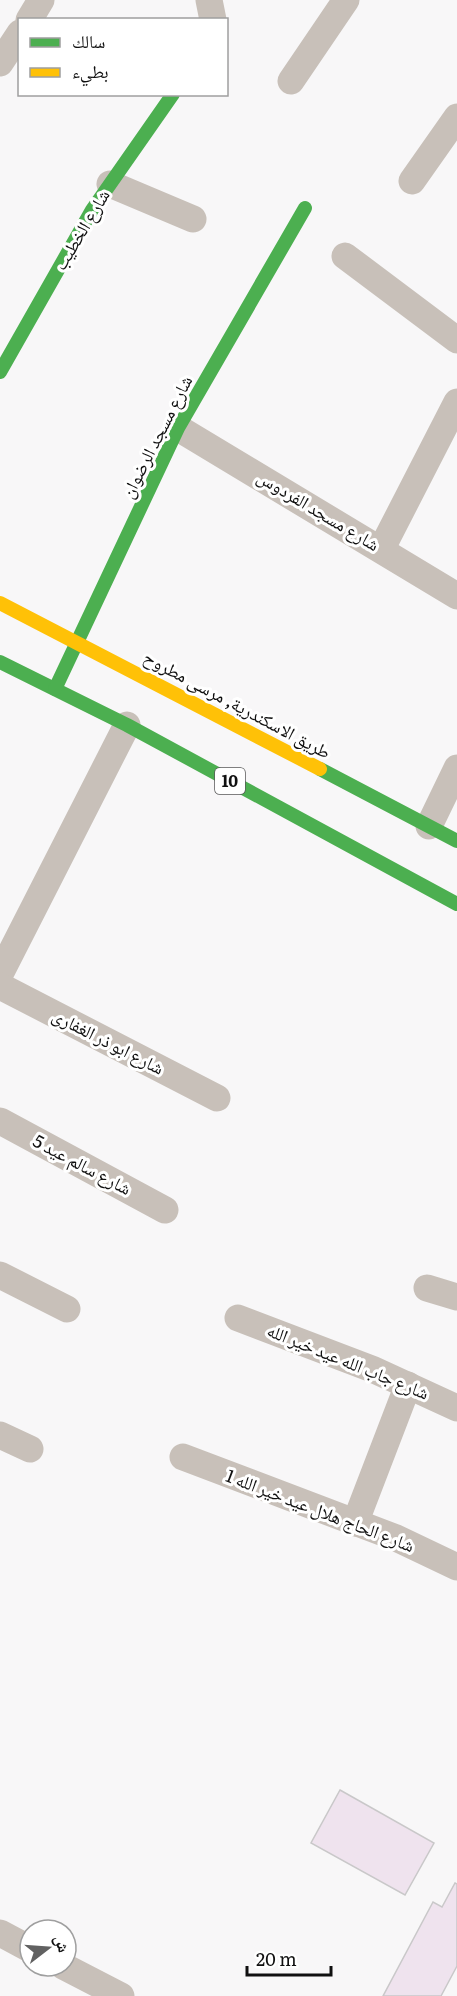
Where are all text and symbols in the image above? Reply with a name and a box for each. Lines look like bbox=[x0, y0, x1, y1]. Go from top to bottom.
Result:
legend bbox=[18, 18, 228, 96]
text: سالك bbox=[72, 27, 105, 54]
text: بطيء bbox=[72, 57, 109, 87]
street label: شارع الخطيب bbox=[46, 184, 116, 275]
street label: شارع مسجد الرضوان bbox=[113, 370, 198, 503]
street label: شارع مسجد الفردوس bbox=[252, 462, 385, 557]
street label: طريق الاسكندرية, مرسى مطروح bbox=[139, 643, 336, 765]
road number: 10 bbox=[215, 768, 245, 794]
street label: شارع ابو ذر الغفارى bbox=[48, 1001, 169, 1080]
street label: شارع سالم عيد 5 bbox=[29, 1126, 137, 1201]
street label: شارع جاب الله عيد خير الله bbox=[263, 1316, 434, 1405]
street label: شارع الحاج هلال عيد خير الله 1 bbox=[222, 1461, 419, 1558]
north arrow bbox=[18, 1918, 78, 1978]
text: ش bbox=[49, 1932, 77, 1955]
scale bar bbox=[247, 1939, 331, 1977]
text: 20 m bbox=[256, 1945, 297, 1972]

